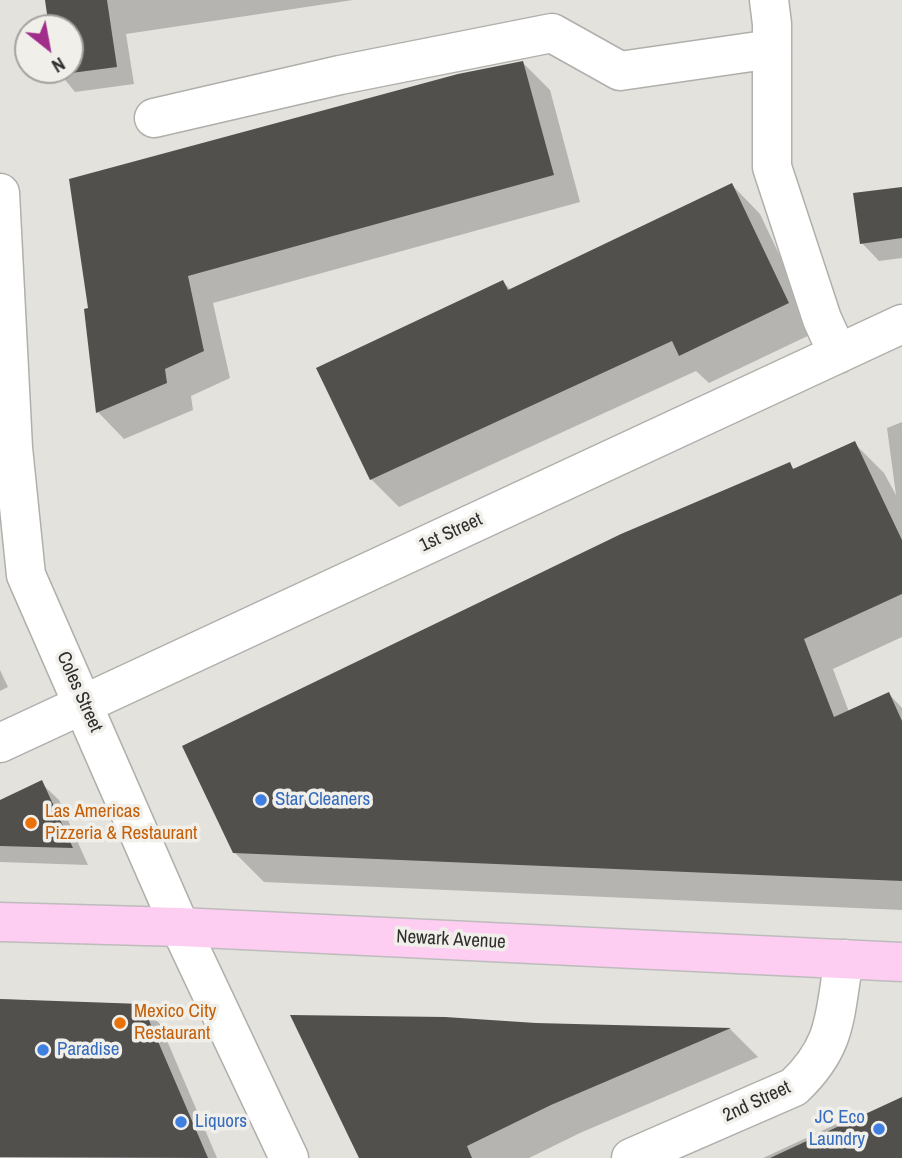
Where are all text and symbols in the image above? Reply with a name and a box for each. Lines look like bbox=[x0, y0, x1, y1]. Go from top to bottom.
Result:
north arrow bbox=[14, 14, 84, 84]
text: N bbox=[47, 51, 70, 79]
street label: 1st Street bbox=[416, 509, 486, 557]
street label: Coles Street bbox=[51, 648, 107, 736]
place label: Star Cleaners bbox=[275, 789, 370, 811]
marker: Star Cleaners bbox=[253, 792, 269, 808]
place label: Las Americas Pizzeria & Restaurant bbox=[45, 801, 197, 845]
marker: Las Americas Pizzeria & Restaurant bbox=[23, 815, 39, 831]
street label: Newark Avenue bbox=[396, 926, 506, 954]
place label: Mexico City Restaurant bbox=[134, 1001, 216, 1045]
marker: Mexico City Restaurant bbox=[112, 1015, 128, 1031]
place label: Paradise bbox=[57, 1039, 119, 1061]
marker: Paradise bbox=[35, 1042, 51, 1058]
street label: 2nd Street bbox=[720, 1076, 794, 1128]
place label: JC Eco Laundry bbox=[809, 1107, 865, 1151]
place label: Liquors bbox=[195, 1111, 247, 1133]
marker: Liquors bbox=[173, 1114, 189, 1130]
marker: JC Eco Laundry bbox=[871, 1121, 887, 1137]

